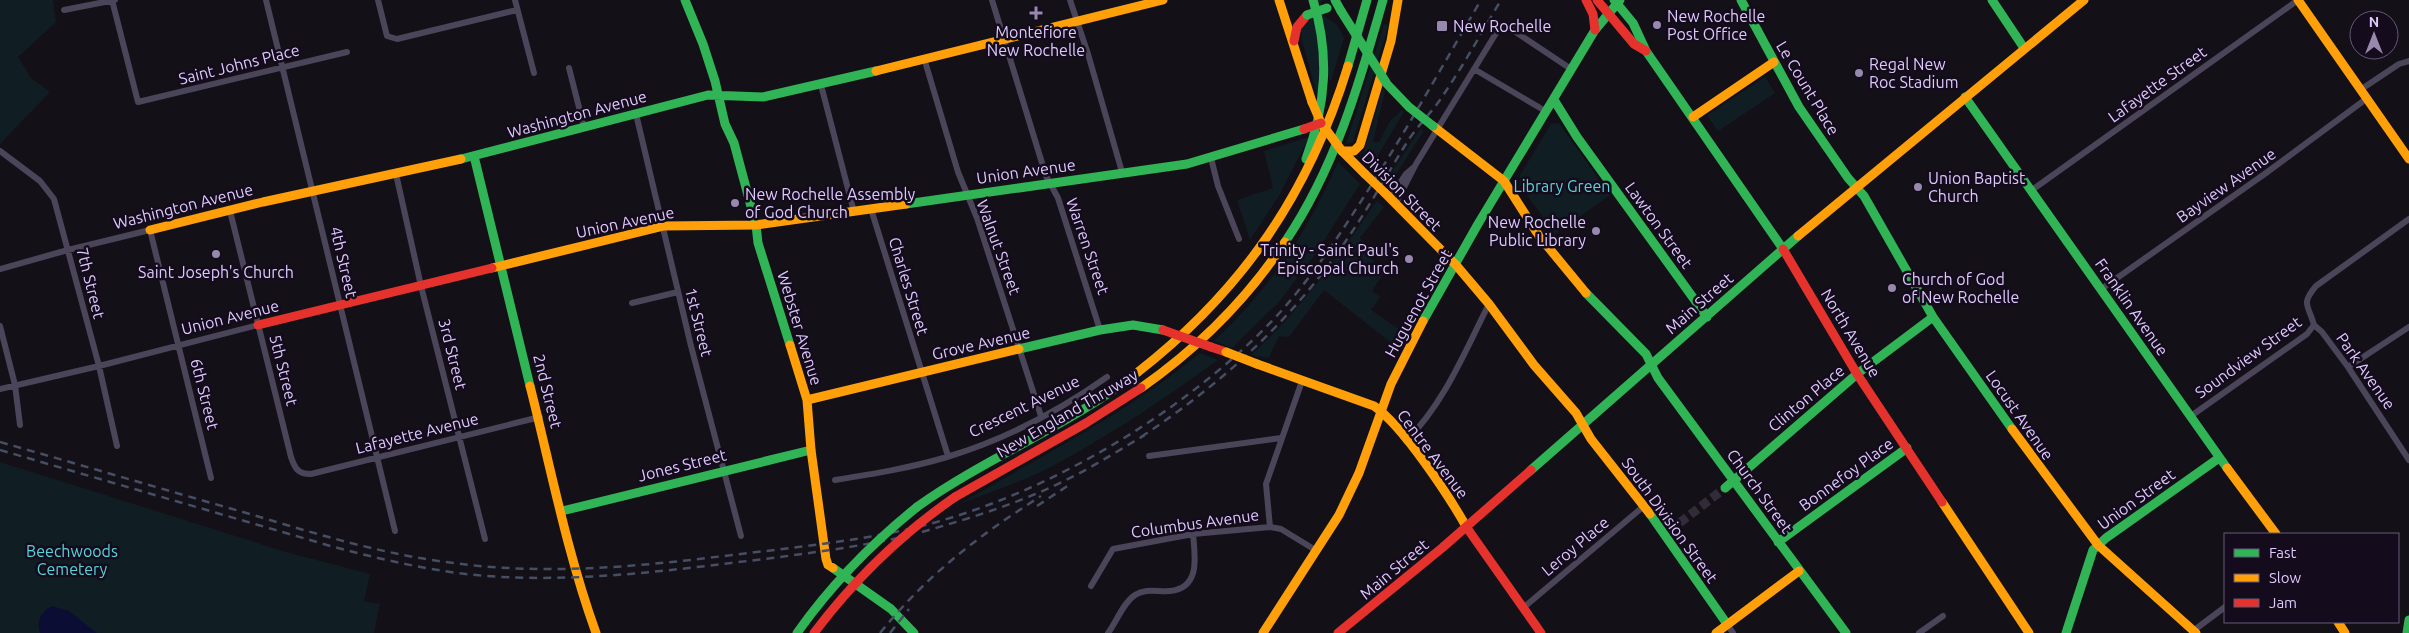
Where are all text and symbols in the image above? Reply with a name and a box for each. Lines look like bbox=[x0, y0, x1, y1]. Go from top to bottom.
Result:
marker: Montefiore New Rochelle bbox=[1029, 6, 1043, 20]
place label: New Rochelle Post Office bbox=[1667, 7, 1765, 43]
north arrow bbox=[2349, 10, 2399, 60]
text: N bbox=[2369, 14, 2379, 30]
place label: New Rochelle bbox=[1453, 17, 1551, 35]
marker: New Rochelle bbox=[1435, 19, 1449, 33]
marker: New Rochelle Post Office bbox=[1651, 19, 1663, 31]
place label: Montefiore New Rochelle bbox=[987, 23, 1085, 59]
street label: Le Count Place bbox=[1773, 38, 1843, 138]
street label: Saint Johns Place bbox=[177, 40, 301, 88]
street label: Lafayette Street bbox=[2104, 42, 2210, 126]
place label: Regal New Roc Stadium bbox=[1869, 55, 1958, 91]
marker: Regal New Roc Stadium bbox=[1853, 67, 1865, 79]
street label: Washington Avenue bbox=[505, 87, 649, 141]
street label: Bayview Avenue bbox=[2173, 144, 2279, 226]
street label: Division Street bbox=[1359, 148, 1446, 235]
street label: Union Avenue bbox=[975, 155, 1077, 187]
place label: Union Baptist Church bbox=[1928, 169, 2026, 205]
park label: Library Green bbox=[1514, 177, 1610, 195]
street label: Lawton Street bbox=[1622, 179, 1697, 272]
street label: Washington Avenue bbox=[111, 180, 255, 232]
marker: Union Baptist Church bbox=[1912, 181, 1924, 193]
place label: New Rochelle Assembly of God Church bbox=[745, 185, 916, 221]
street label: Warren Street bbox=[1063, 195, 1113, 297]
marker: New Rochelle Assembly of God Church bbox=[729, 197, 741, 209]
street label: Walnut Street bbox=[973, 197, 1025, 298]
street label: Union Avenue bbox=[574, 203, 676, 241]
place label: New Rochelle Public Library bbox=[1488, 213, 1586, 249]
street label: 4th Street bbox=[327, 225, 361, 300]
marker: New Rochelle Public Library bbox=[1590, 225, 1602, 237]
street label: Charles Street bbox=[886, 235, 933, 338]
place label: Trinity - Saint Paul's Episcopal Church bbox=[1260, 241, 1399, 277]
street label: Huguenot Street bbox=[1381, 245, 1455, 360]
street label: 7th Street bbox=[73, 246, 109, 321]
marker: Saint Joseph's Church bbox=[210, 248, 222, 260]
marker: Trinity - Saint Paul's Episcopal Church bbox=[1403, 253, 1415, 265]
street label: Franklin Avenue bbox=[2092, 255, 2172, 359]
place label: Saint Joseph's Church bbox=[138, 263, 294, 281]
street label: Main Street bbox=[1662, 268, 1737, 337]
street label: Webster Avenue bbox=[774, 269, 826, 387]
place label: Church of God of New Rochelle bbox=[1902, 270, 2019, 306]
marker: Church of God of New Rochelle bbox=[1886, 282, 1898, 294]
street label: 1st Street bbox=[682, 286, 716, 359]
street label: North Avenue bbox=[1818, 286, 1884, 380]
street label: Union Avenue bbox=[179, 296, 281, 338]
street label: Soundview Street bbox=[2191, 312, 2305, 402]
street label: 3rd Street bbox=[435, 317, 471, 392]
street label: Grove Avenue bbox=[930, 323, 1032, 363]
street label: Park Avenue bbox=[2333, 329, 2399, 413]
street label: 5th Street bbox=[266, 333, 302, 408]
street label: 2nd Street bbox=[530, 352, 566, 431]
street label: 6th Street bbox=[187, 357, 223, 432]
street label: Clinton Place bbox=[1764, 361, 1848, 435]
street label: New England Thruway bbox=[993, 365, 1141, 461]
street label: Locust Avenue bbox=[1983, 367, 2057, 463]
street label: Crescent Avenue bbox=[966, 371, 1082, 441]
street label: Centre Avenue bbox=[1394, 406, 1472, 502]
street label: Lafayette Avenue bbox=[354, 409, 480, 457]
street label: Bonnefoy Place bbox=[1796, 434, 1896, 514]
street label: Jones Street bbox=[636, 445, 729, 485]
street label: Church Street bbox=[1724, 446, 1797, 537]
street label: South Division Street bbox=[1618, 454, 1722, 587]
street label: Union Street bbox=[2094, 465, 2179, 533]
street label: Columbus Avenue bbox=[1130, 505, 1260, 541]
street label: Leroy Place bbox=[1538, 513, 1612, 579]
legend bbox=[2224, 533, 2399, 623]
street label: Main Street bbox=[1356, 535, 1432, 603]
park label: Beechwoods Cemetery bbox=[26, 542, 118, 578]
text: Fast bbox=[2269, 544, 2297, 561]
text: Slow bbox=[2269, 569, 2302, 586]
text: Jam bbox=[2269, 594, 2297, 611]

